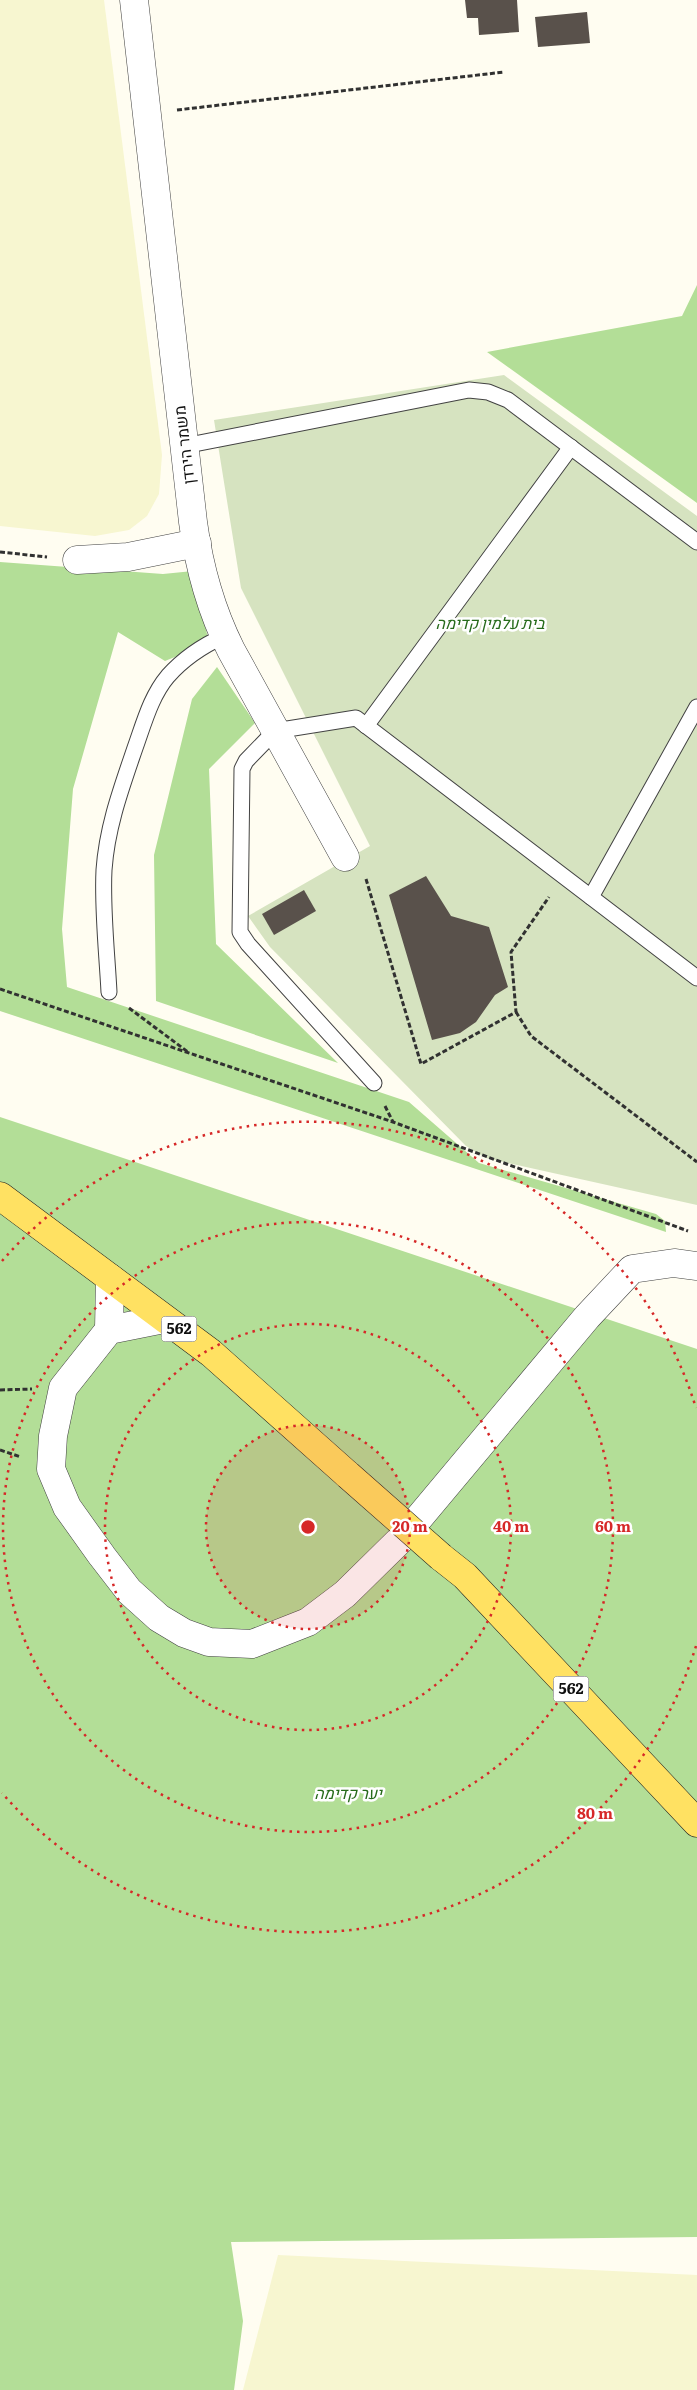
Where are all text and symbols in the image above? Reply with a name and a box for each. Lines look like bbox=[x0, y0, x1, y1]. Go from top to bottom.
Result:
street label: משמר הירדן bbox=[166, 404, 200, 486]
park label: בית עלמין קדימה bbox=[435, 610, 545, 634]
road number: 562 bbox=[162, 1316, 196, 1342]
text: 20 m bbox=[392, 1514, 428, 1537]
text: 40 m bbox=[493, 1514, 529, 1537]
text: 60 m bbox=[595, 1514, 631, 1537]
centre of rings bbox=[299, 1518, 317, 1536]
road number: 562 bbox=[554, 1676, 588, 1702]
park label: יער קדימה bbox=[314, 1780, 383, 1804]
text: 80 m bbox=[577, 1801, 613, 1824]

